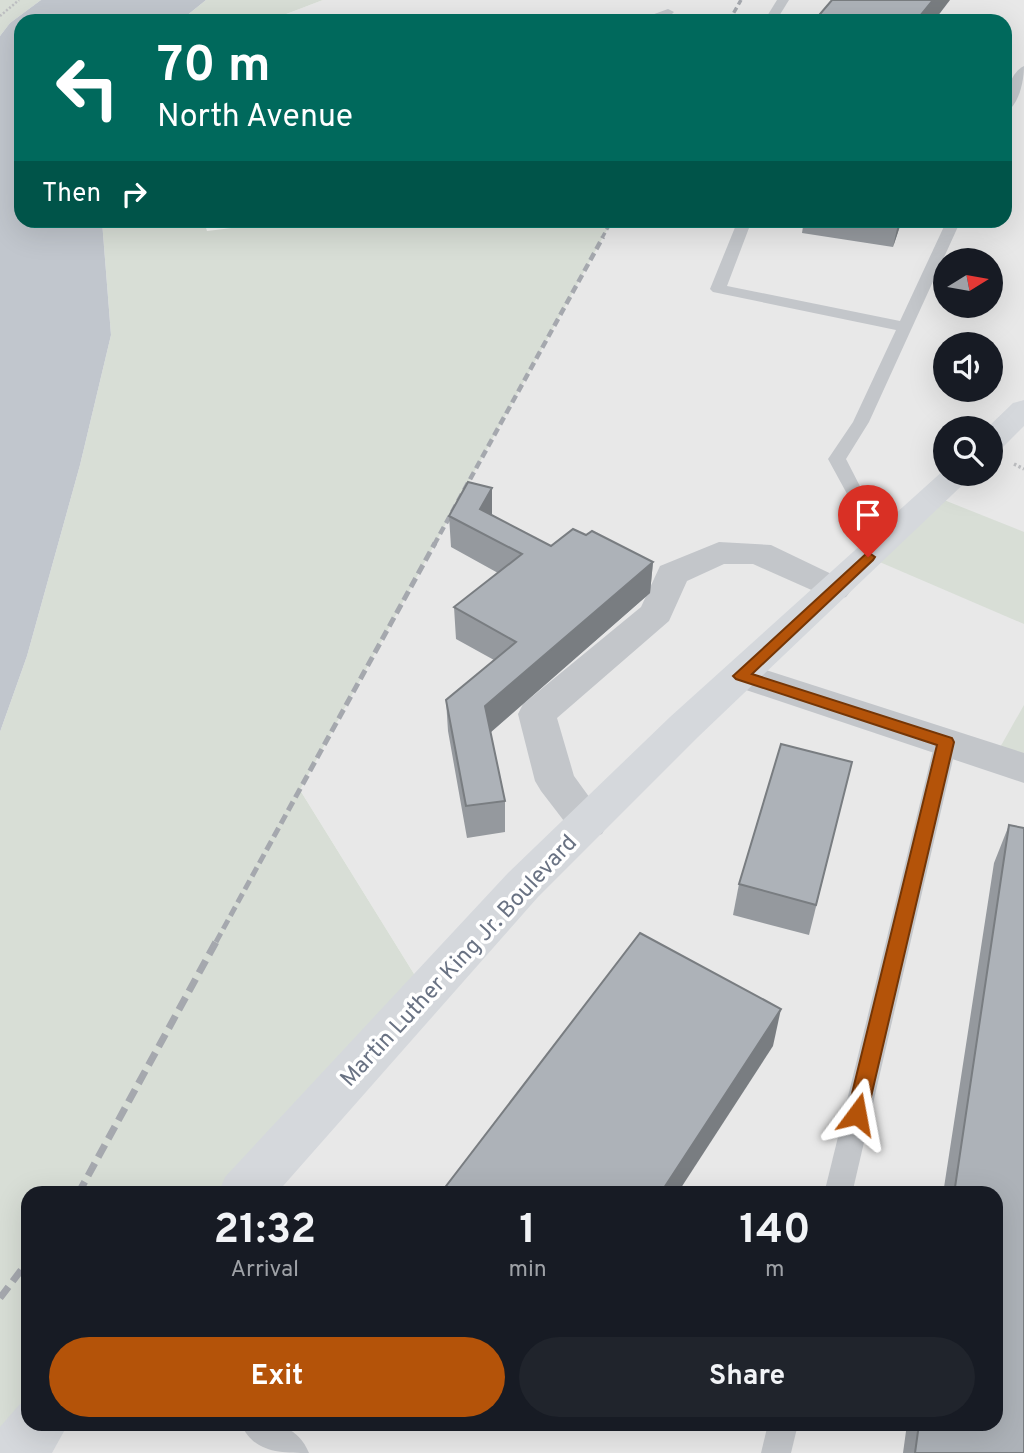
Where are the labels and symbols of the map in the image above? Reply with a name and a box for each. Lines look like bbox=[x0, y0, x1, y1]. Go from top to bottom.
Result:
north arrow bbox=[933, 248, 1003, 318]
pin bbox=[838, 485, 898, 557]
street label: Martin Luther King Jr. Boulevard bbox=[335, 830, 584, 1094]
position arrow bbox=[820, 1077, 894, 1151]

